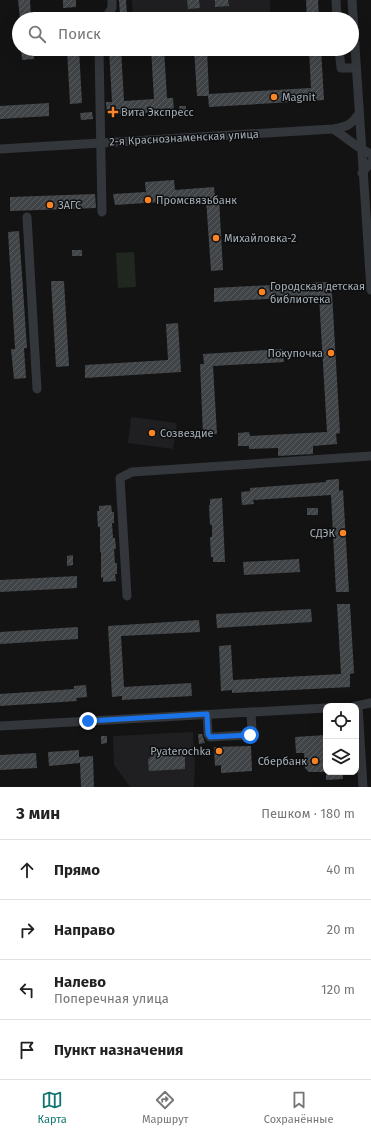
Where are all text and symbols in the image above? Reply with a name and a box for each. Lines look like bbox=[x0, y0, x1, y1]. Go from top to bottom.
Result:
search box bbox=[12, 12, 359, 56]
icon: search bbox=[26, 23, 48, 45]
text: Поиск bbox=[58, 25, 101, 43]
place label: Magnit bbox=[282, 91, 316, 104]
marker: Magnit bbox=[269, 92, 279, 102]
place label: Вита Экспресс bbox=[121, 106, 194, 119]
marker: Вита Экспресс bbox=[108, 107, 118, 117]
street label: 2-я Краснознаменская улица bbox=[109, 128, 259, 148]
place label: Промсвязьбанк bbox=[156, 194, 237, 207]
marker: Промсвязьбанк bbox=[143, 195, 153, 205]
place label: ЗАГС bbox=[58, 199, 81, 212]
marker: ЗАГС bbox=[45, 200, 55, 210]
place label: Михайловка-2 bbox=[224, 232, 297, 245]
marker: Михайловка-2 bbox=[211, 233, 221, 243]
place label: Городская детская библиотека bbox=[270, 280, 365, 306]
marker: Городская детская библиотека bbox=[257, 287, 267, 297]
place label: Покупочка bbox=[268, 347, 323, 360]
marker: Покупочка bbox=[326, 348, 336, 358]
place label: Созвездие bbox=[160, 427, 214, 440]
marker: Созвездие bbox=[147, 428, 157, 438]
place label: СДЭК bbox=[310, 527, 336, 540]
marker: СДЭК bbox=[338, 528, 348, 538]
map controls bbox=[323, 703, 359, 775]
button: locate bbox=[323, 703, 359, 739]
route end bbox=[79, 712, 97, 730]
route start bbox=[241, 726, 259, 744]
button: layers bbox=[323, 739, 359, 775]
place label: Pyaterochka bbox=[150, 745, 211, 758]
marker: Pyaterochka bbox=[214, 746, 224, 756]
place label: Сбербанк bbox=[258, 755, 307, 768]
marker: Сбербанк bbox=[310, 756, 320, 766]
text: 3 мин bbox=[16, 803, 60, 824]
text: Пешком · 180 m bbox=[261, 806, 355, 821]
icon: ahead bbox=[16, 859, 38, 881]
text: Прямо bbox=[54, 861, 100, 879]
text: 40 m bbox=[326, 862, 355, 877]
icon: right bbox=[16, 919, 38, 941]
text: Направо bbox=[54, 921, 115, 939]
text: 20 m bbox=[327, 922, 355, 937]
text: Налево bbox=[54, 973, 106, 991]
icon: left bbox=[16, 979, 38, 1001]
text: 120 m bbox=[321, 982, 355, 997]
text: Поперечная улица bbox=[54, 991, 169, 1006]
icon: arrive bbox=[16, 1039, 38, 1061]
text: Пункт назначения bbox=[54, 1041, 183, 1059]
tab: Карта bbox=[38, 1089, 67, 1126]
tab: Маршрут bbox=[142, 1089, 189, 1126]
tab: Сохранённые bbox=[264, 1089, 333, 1126]

